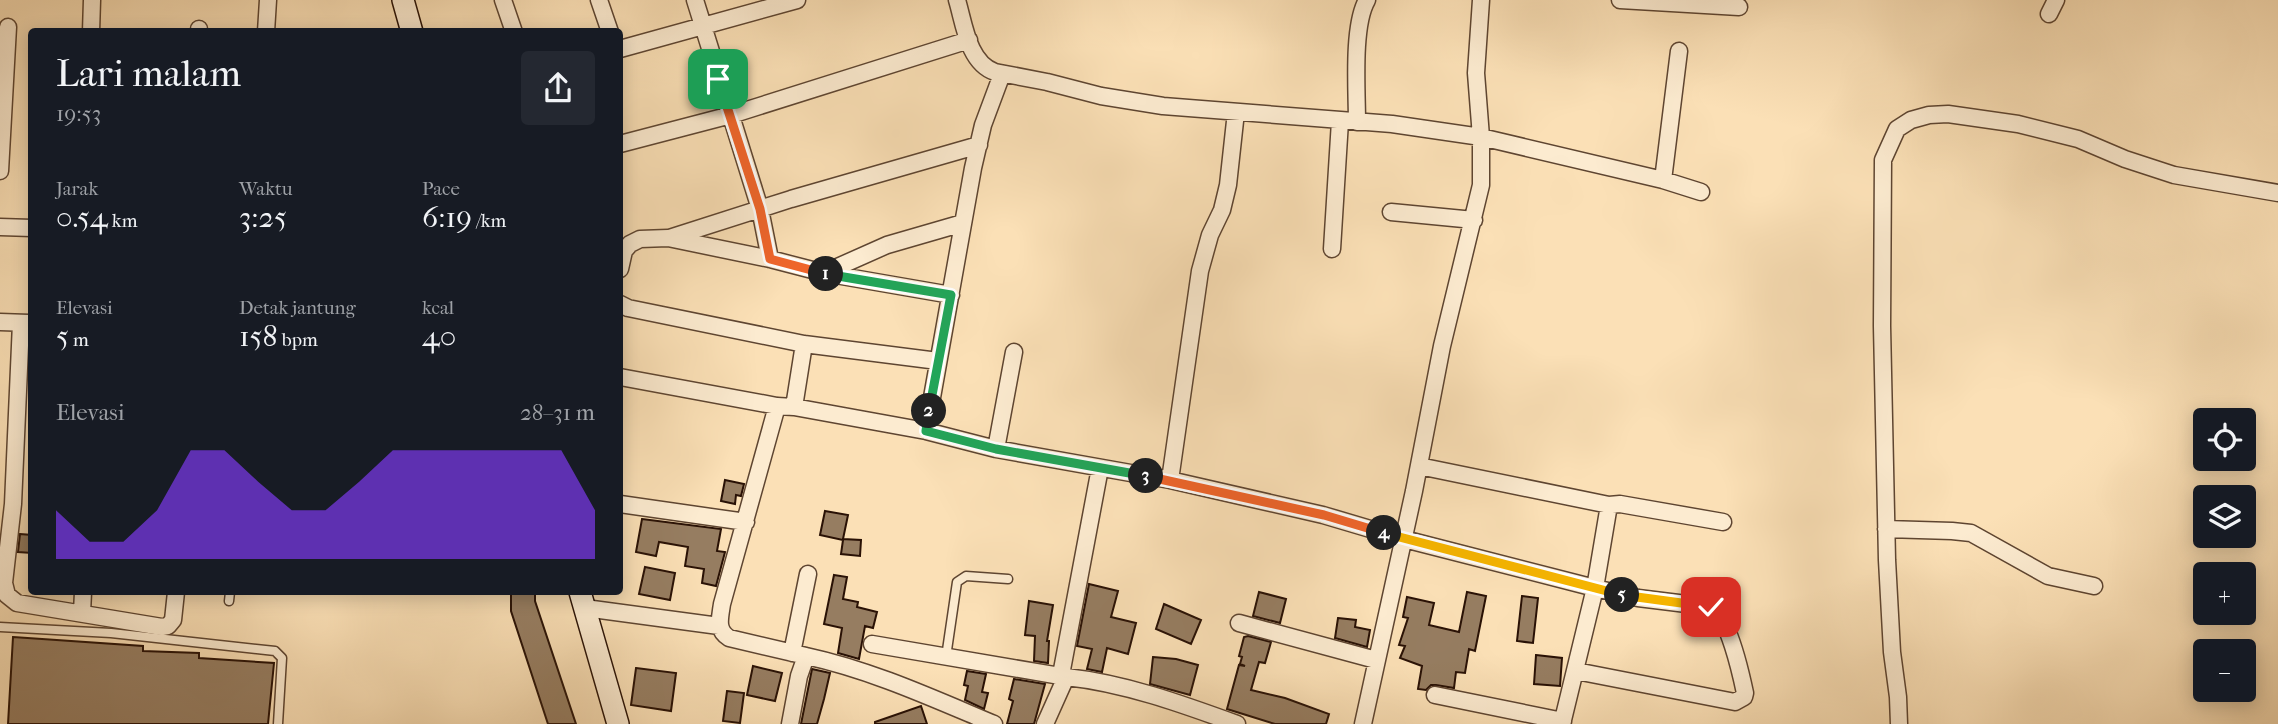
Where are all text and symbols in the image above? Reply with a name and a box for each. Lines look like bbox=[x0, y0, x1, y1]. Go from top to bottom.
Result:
pin bbox=[688, 49, 748, 109]
text: Lari malam bbox=[56, 51, 241, 96]
button: share bbox=[521, 51, 595, 125]
icon: arrive bbox=[699, 60, 737, 98]
text: 19:53 bbox=[56, 100, 101, 127]
text: Jarak bbox=[56, 178, 98, 200]
text: Waktu bbox=[239, 178, 292, 200]
text: Pace bbox=[422, 178, 460, 200]
text: 0.54 bbox=[56, 200, 108, 235]
text: 3:25 bbox=[239, 200, 287, 235]
text: 6:19 bbox=[422, 200, 472, 235]
text: km bbox=[108, 210, 137, 232]
text: /km bbox=[472, 210, 506, 232]
pin: 1 bbox=[808, 256, 844, 292]
text: 1 bbox=[822, 262, 829, 284]
text: Elevasi bbox=[56, 297, 113, 319]
text: Detak jantung bbox=[239, 297, 356, 319]
text: kcal bbox=[422, 297, 454, 319]
text: 5 bbox=[56, 319, 69, 354]
text: 158 bbox=[239, 319, 278, 354]
text: 40 bbox=[422, 319, 456, 354]
text: m bbox=[69, 329, 89, 351]
text: bpm bbox=[278, 329, 318, 351]
pin: 2 bbox=[912, 394, 946, 428]
text: Elevasi bbox=[56, 399, 125, 426]
text: 28–31 m bbox=[520, 399, 595, 426]
text: 2 bbox=[924, 399, 933, 421]
map controls bbox=[2193, 408, 2256, 702]
button: locate bbox=[2193, 408, 2256, 471]
pin: 3 bbox=[1128, 458, 1164, 494]
text: 3 bbox=[1142, 464, 1149, 486]
button: layers bbox=[2193, 485, 2256, 548]
pin: 4 bbox=[1366, 516, 1402, 550]
text: 4 bbox=[1378, 521, 1389, 543]
button: + bbox=[2193, 562, 2256, 625]
pin bbox=[1681, 577, 1741, 637]
pin: 5 bbox=[1604, 578, 1640, 612]
text: 5 bbox=[1617, 583, 1626, 605]
icon: check bbox=[1692, 588, 1730, 626]
button: − bbox=[2193, 639, 2256, 702]

